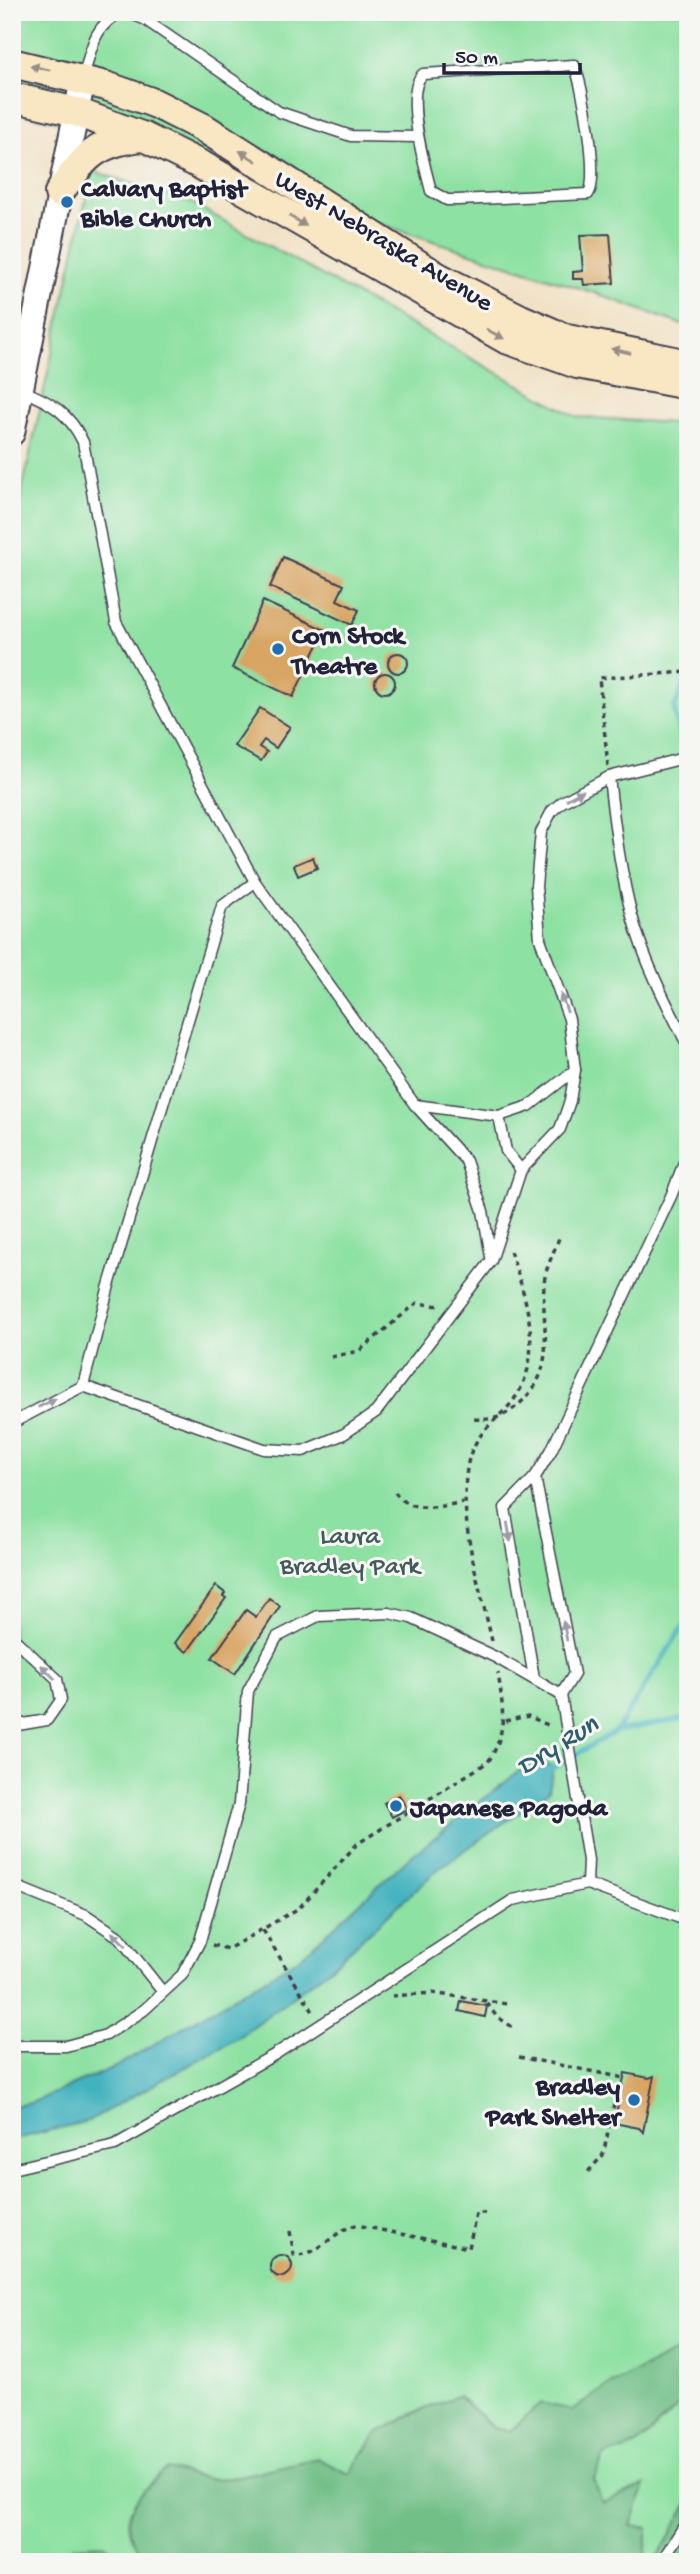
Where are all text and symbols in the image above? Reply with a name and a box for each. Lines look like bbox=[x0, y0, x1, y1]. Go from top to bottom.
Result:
scale bar bbox=[444, 32, 581, 76]
text: 50 m bbox=[455, 47, 498, 72]
one-way arrow bbox=[29, 63, 51, 74]
one-way arrow bbox=[239, 149, 258, 162]
street label: West Nebraska Avenue bbox=[268, 165, 498, 321]
place label: Calvary Baptist Bible Church bbox=[80, 176, 249, 237]
marker: Calvary Baptist Bible Church bbox=[59, 194, 75, 210]
one-way arrow bbox=[288, 215, 307, 227]
one-way arrow bbox=[486, 327, 506, 339]
one-way arrow bbox=[610, 346, 632, 357]
place label: Corn Stock Theatre bbox=[290, 623, 407, 684]
marker: Corn Stock Theatre bbox=[270, 641, 286, 657]
one-way arrow bbox=[565, 789, 584, 801]
one-way arrow bbox=[558, 993, 569, 1014]
one-way arrow bbox=[37, 1398, 57, 1409]
one-way arrow bbox=[504, 1522, 515, 1544]
park label: Laura Bradley Park bbox=[279, 1523, 422, 1584]
one-way arrow bbox=[560, 1620, 571, 1642]
one-way arrow bbox=[40, 1664, 57, 1680]
water label: Dry Run bbox=[512, 1709, 606, 1785]
place label: Japanese Pagoda bbox=[409, 1795, 609, 1826]
marker: Japanese Pagoda bbox=[388, 1798, 404, 1814]
one-way arrow bbox=[111, 1932, 128, 1948]
place label: Bradley Park Shelter bbox=[484, 2074, 623, 2135]
marker: Bradley Park Shelter bbox=[626, 2092, 642, 2108]

